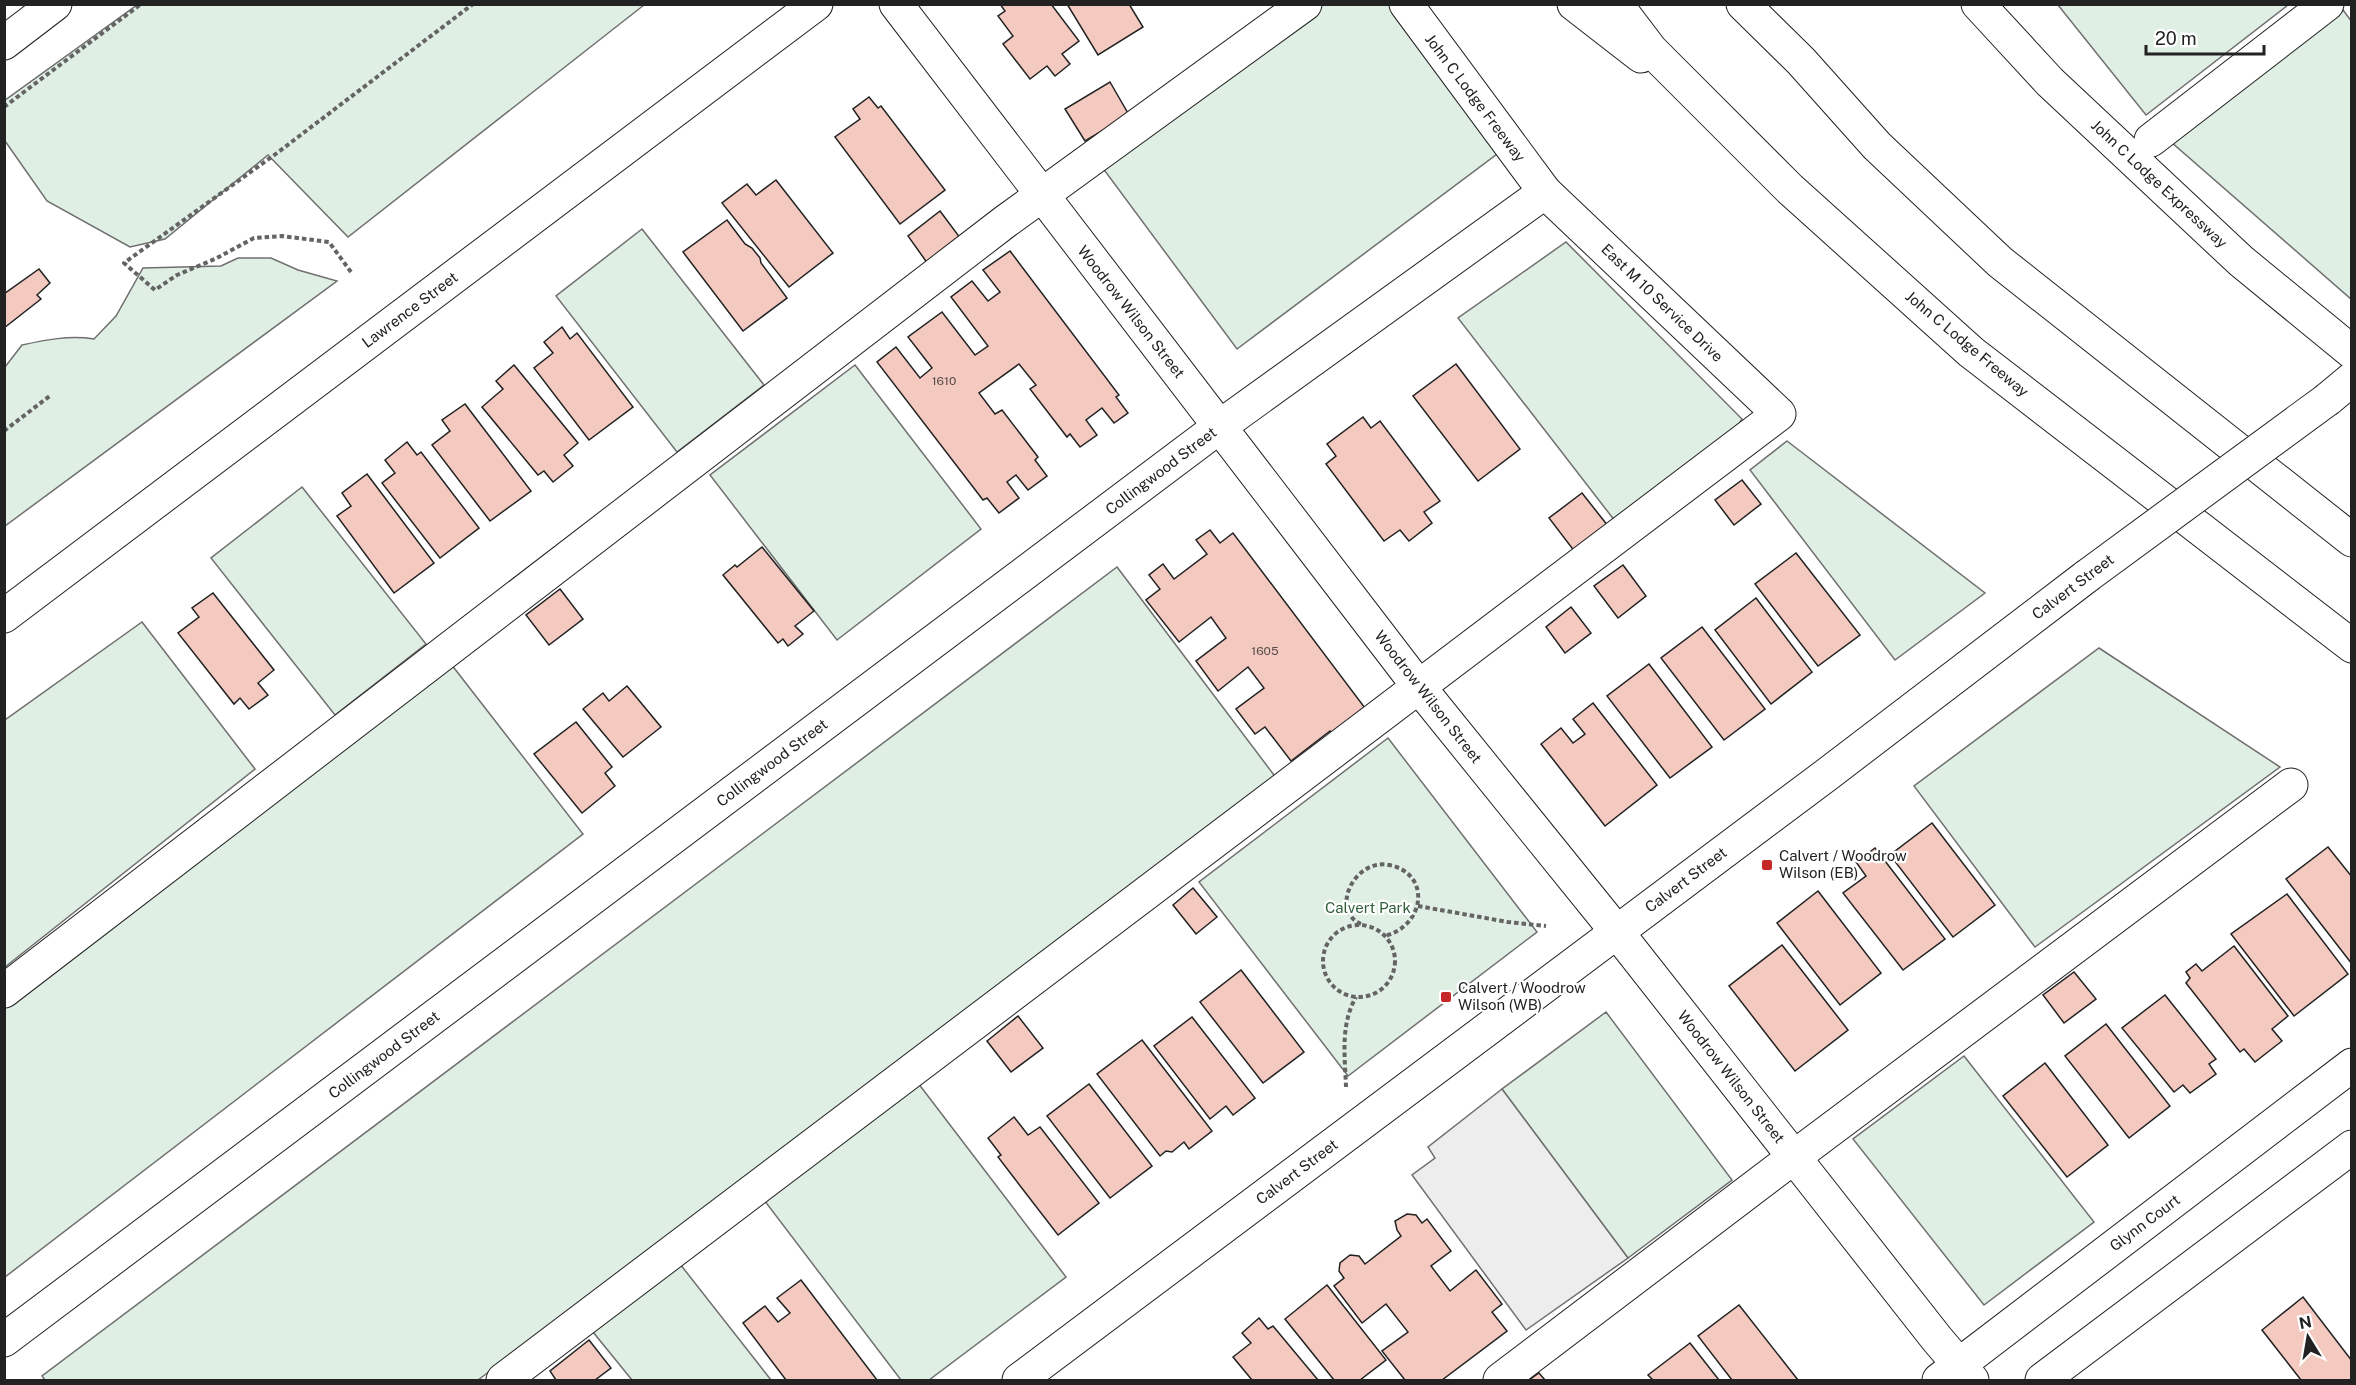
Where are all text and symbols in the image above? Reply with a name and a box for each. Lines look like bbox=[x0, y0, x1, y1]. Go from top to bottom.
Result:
scale bar bbox=[2146, 18, 2264, 56]
text: 20 m bbox=[2155, 28, 2197, 49]
street label: John C Lodge Freeway bbox=[1422, 31, 1529, 165]
street label: John C Lodge Expressway bbox=[2088, 116, 2231, 251]
street label: East M 10 Service Drive bbox=[1598, 240, 1727, 365]
street label: Woodrow Wilson Street bbox=[1074, 242, 1188, 381]
street label: Lawrence Street bbox=[359, 268, 461, 351]
street label: John C Lodge Freeway bbox=[1902, 287, 2032, 400]
house number: 1610 bbox=[932, 374, 956, 388]
street label: Collingwood Street bbox=[1102, 423, 1220, 518]
street label: Calvert Street bbox=[2029, 550, 2117, 623]
street label: Woodrow Wilson Street bbox=[1371, 627, 1485, 766]
house number: 1605 bbox=[1251, 644, 1279, 658]
street label: Collingwood Street bbox=[713, 715, 831, 810]
street label: Calvert Street bbox=[1642, 843, 1730, 916]
place label: Calvert / Woodrow Wilson (EB) bbox=[1779, 847, 1907, 881]
marker: Calvert / Woodrow Wilson (EB) bbox=[1760, 858, 1774, 872]
park label: Calvert Park bbox=[1325, 899, 1411, 916]
place label: Calvert / Woodrow Wilson (WB) bbox=[1458, 979, 1586, 1013]
marker: Calvert / Woodrow Wilson (WB) bbox=[1439, 990, 1453, 1004]
street label: Collingwood Street bbox=[325, 1007, 443, 1102]
street label: Woodrow Wilson Street bbox=[1674, 1007, 1788, 1146]
street label: Calvert Street bbox=[1253, 1135, 1341, 1208]
street label: Glynn Court bbox=[2106, 1191, 2183, 1254]
north arrow bbox=[2278, 1307, 2338, 1367]
text: N bbox=[2297, 1312, 2313, 1333]

